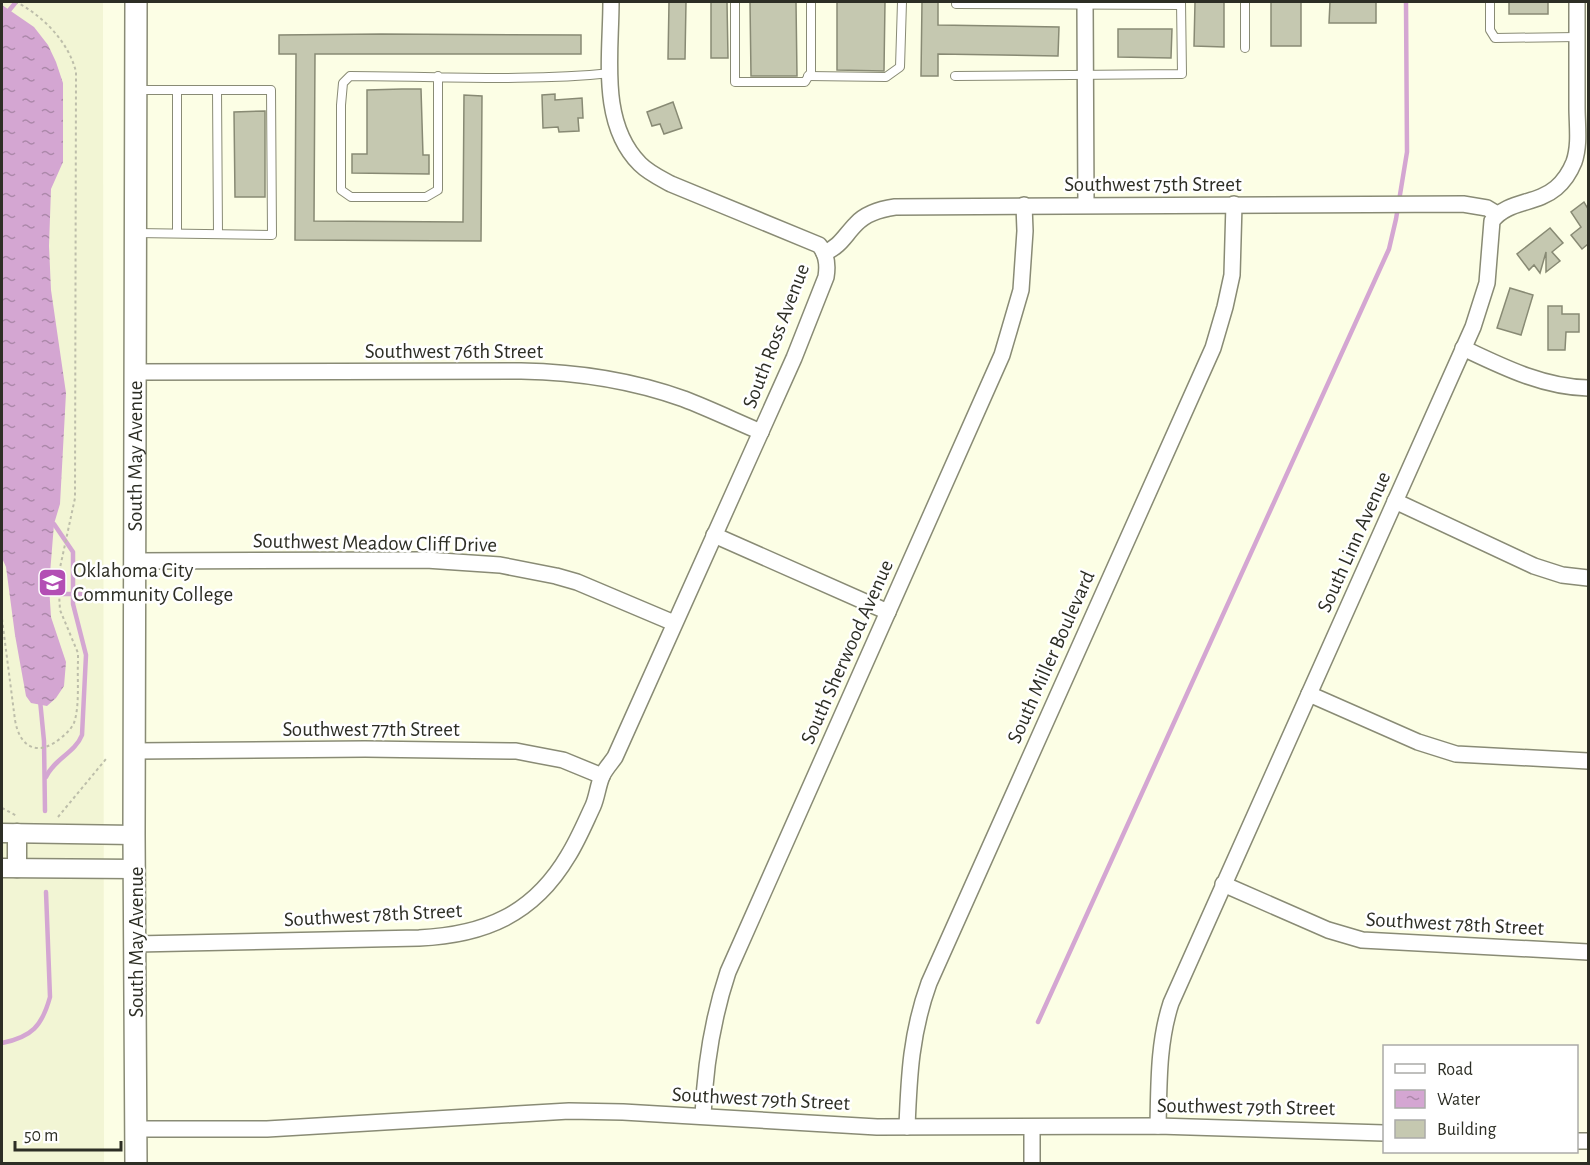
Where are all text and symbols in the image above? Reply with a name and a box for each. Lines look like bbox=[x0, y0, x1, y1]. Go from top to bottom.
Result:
street label: Southwest 75th Street bbox=[1064, 174, 1242, 195]
street label: South Ross Avenue bbox=[739, 261, 813, 411]
street label: Southwest 76th Street bbox=[365, 341, 543, 362]
street label: South May Avenue bbox=[124, 380, 146, 532]
street label: South Linn Avenue bbox=[1314, 468, 1394, 616]
street label: Southwest Meadow Cliff Drive bbox=[253, 530, 497, 556]
street label: South Sherwood Avenue bbox=[797, 557, 897, 747]
place label: Oklahoma City Community College bbox=[73, 560, 233, 605]
school or university icon: Oklahoma City Community College bbox=[36, 566, 68, 598]
street label: South Miller Boulevard bbox=[1004, 568, 1099, 746]
street label: Southwest 77th Street bbox=[282, 719, 460, 740]
street label: South May Avenue bbox=[126, 866, 147, 1018]
street label: Southwest 78th Street bbox=[283, 900, 463, 930]
street label: Southwest 78th Street bbox=[1365, 909, 1545, 939]
legend bbox=[1383, 1045, 1578, 1153]
text: Road bbox=[1437, 1061, 1473, 1079]
street label: Southwest 79th Street bbox=[671, 1084, 851, 1114]
text: Water bbox=[1437, 1091, 1480, 1109]
street label: Southwest 79th Street bbox=[1157, 1095, 1336, 1119]
scale bar bbox=[15, 1114, 122, 1152]
text: Building bbox=[1437, 1121, 1497, 1139]
text: 50 m bbox=[24, 1127, 58, 1145]

